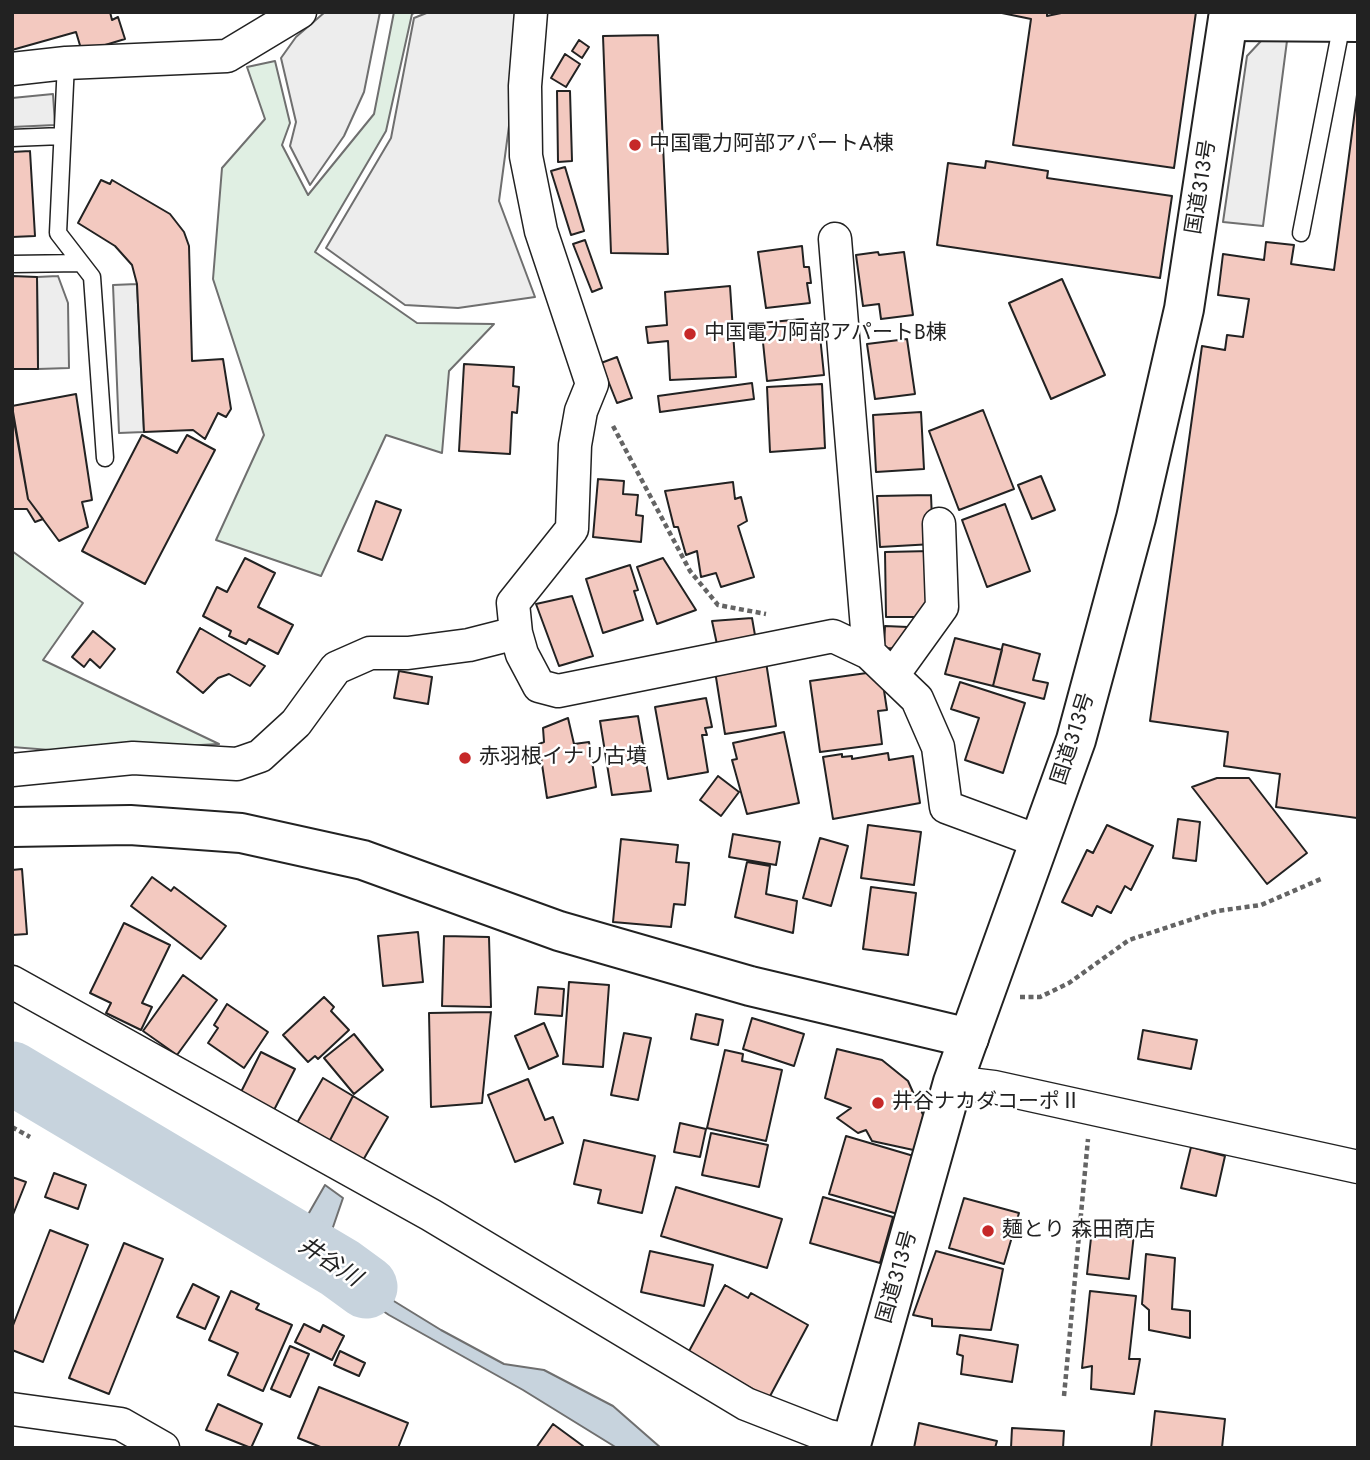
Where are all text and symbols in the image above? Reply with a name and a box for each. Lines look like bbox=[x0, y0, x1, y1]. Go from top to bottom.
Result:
place label: 中国電力阿部アパートA棟 bbox=[649, 132, 894, 158]
marker: 中国電力阿部アパートA棟 bbox=[627, 137, 643, 153]
street label: 国道313号 bbox=[1182, 138, 1222, 236]
place label: 中国電力阿部アパートB棟 bbox=[704, 321, 947, 347]
marker: 中国電力阿部アパートB棟 bbox=[682, 326, 698, 342]
street label: 国道313号 bbox=[1047, 690, 1101, 788]
place label: 赤羽根イナリ古墳 bbox=[479, 745, 647, 771]
marker: 赤羽根イナリ古墳 bbox=[457, 750, 473, 766]
place label: 井谷ナカダコーポⅡ bbox=[892, 1090, 1081, 1116]
marker: 井谷ナカダコーポⅡ bbox=[870, 1095, 886, 1111]
place label: 麺とり 森田商店 bbox=[1002, 1218, 1155, 1244]
marker: 麺とり 森田商店 bbox=[980, 1223, 996, 1239]
street label: 国道313号 bbox=[873, 1228, 923, 1326]
water label: 井谷川 bbox=[293, 1233, 365, 1293]

